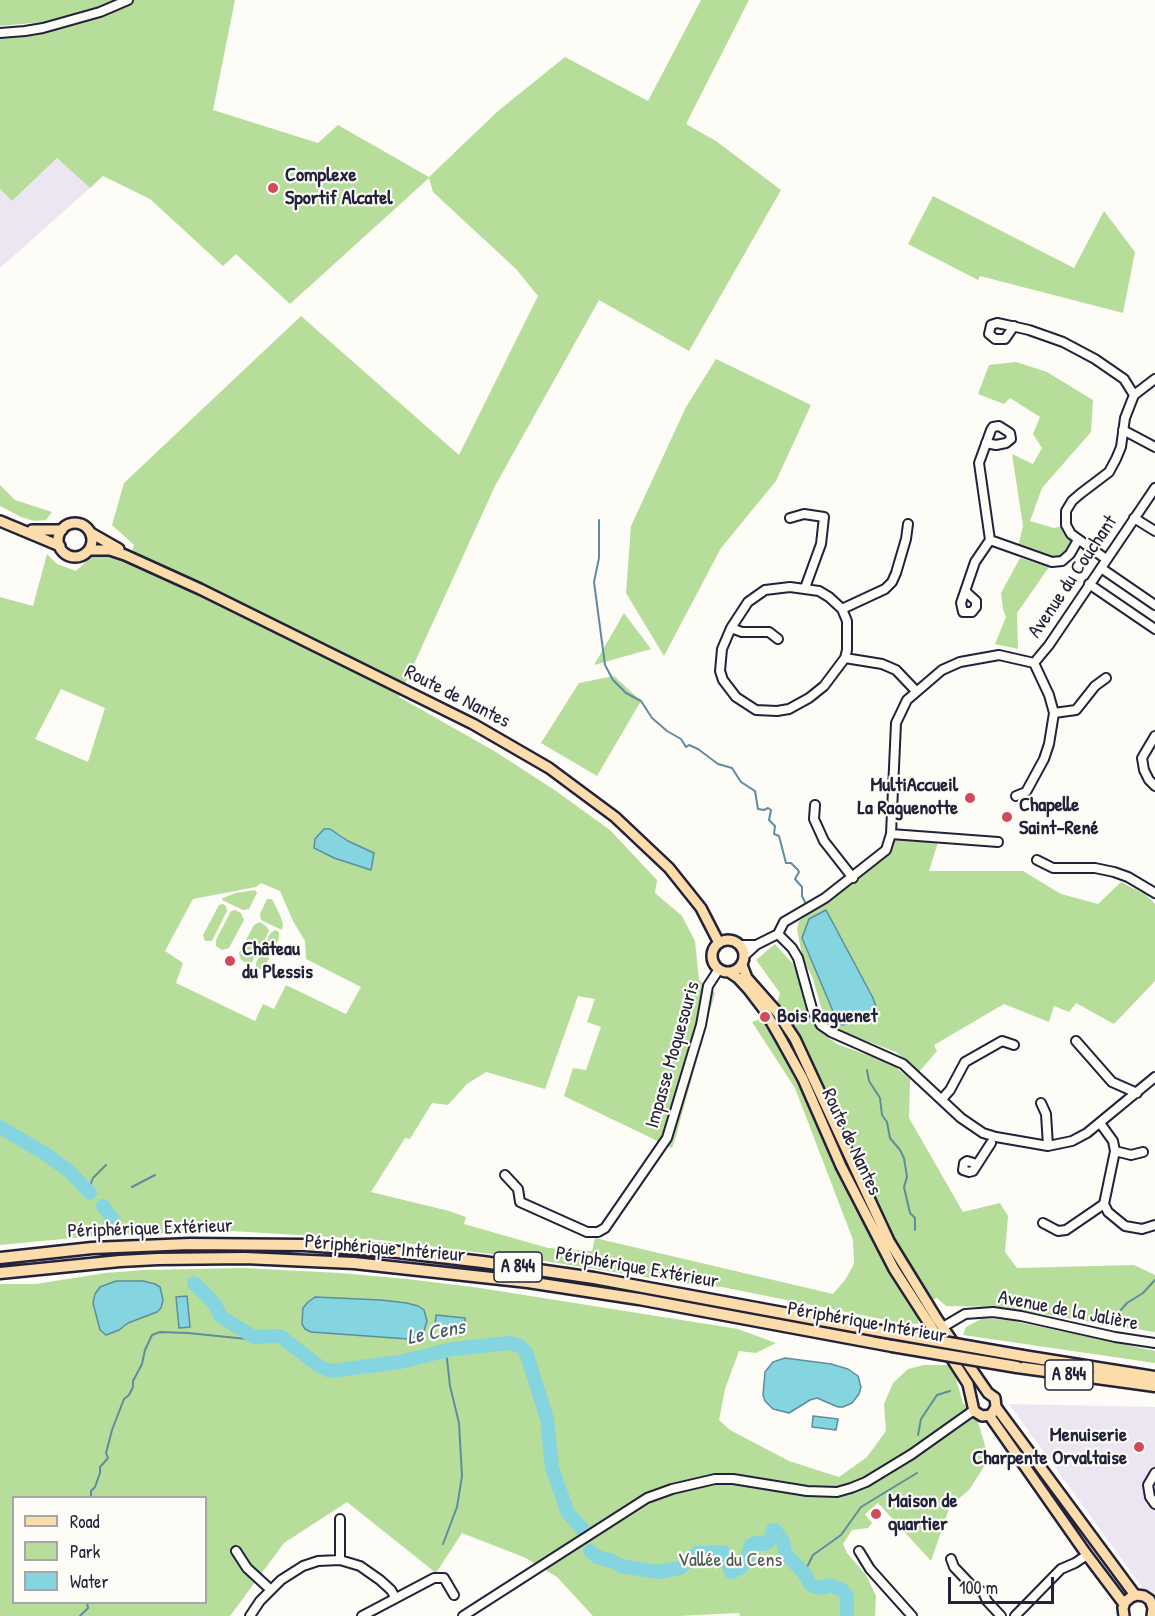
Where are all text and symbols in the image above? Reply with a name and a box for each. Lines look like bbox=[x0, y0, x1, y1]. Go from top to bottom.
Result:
place label: Complexe Sportif Alcatel bbox=[285, 164, 392, 211]
marker: Complexe Sportif Alcatel bbox=[266, 181, 280, 195]
street label: Avenue du Couchant bbox=[1023, 511, 1123, 643]
street label: Route de Nantes bbox=[400, 660, 514, 734]
place label: MultiAccueil La Raguenotte bbox=[858, 774, 958, 821]
marker: MultiAccueil La Raguenotte bbox=[963, 791, 977, 805]
place label: Chapelle Saint-René bbox=[1019, 794, 1099, 841]
marker: Chapelle Saint-René bbox=[1000, 810, 1014, 824]
place label: Château du Plessis bbox=[242, 938, 313, 985]
marker: Château du Plessis bbox=[223, 954, 237, 968]
street label: Impasse Moquesouris bbox=[641, 979, 705, 1131]
place label: Bois Raguenet bbox=[777, 1005, 878, 1029]
marker: Bois Raguenet bbox=[758, 1010, 772, 1024]
street label: Route de Nantes bbox=[816, 1085, 886, 1199]
street label: Périphérique Extérieur bbox=[67, 1214, 233, 1244]
street label: Périphérique Intérieur bbox=[304, 1230, 466, 1268]
street label: Périphérique Extérieur bbox=[554, 1242, 720, 1294]
road number: A 844 bbox=[494, 1252, 542, 1282]
street label: Avenue de la Jalière bbox=[996, 1286, 1140, 1336]
street label: Périphérique Intérieur bbox=[786, 1297, 948, 1349]
water label: Le Cens bbox=[405, 1315, 467, 1351]
road number: A 844 bbox=[1045, 1360, 1093, 1390]
place label: Menuiserie Charpente Orvaltaise bbox=[972, 1424, 1127, 1471]
marker: Menuiserie Charpente Orvaltaise bbox=[1132, 1440, 1146, 1454]
place label: Maison de quartier bbox=[888, 1490, 957, 1537]
legend bbox=[12, 1496, 207, 1604]
marker: Maison de quartier bbox=[869, 1507, 883, 1521]
text: Road bbox=[70, 1509, 100, 1534]
text: Park bbox=[70, 1539, 100, 1564]
park label: Vallée du Cens bbox=[678, 1549, 782, 1573]
scale bar bbox=[951, 1565, 1058, 1603]
text: Water bbox=[70, 1569, 108, 1594]
text: 100 m bbox=[959, 1575, 998, 1600]

